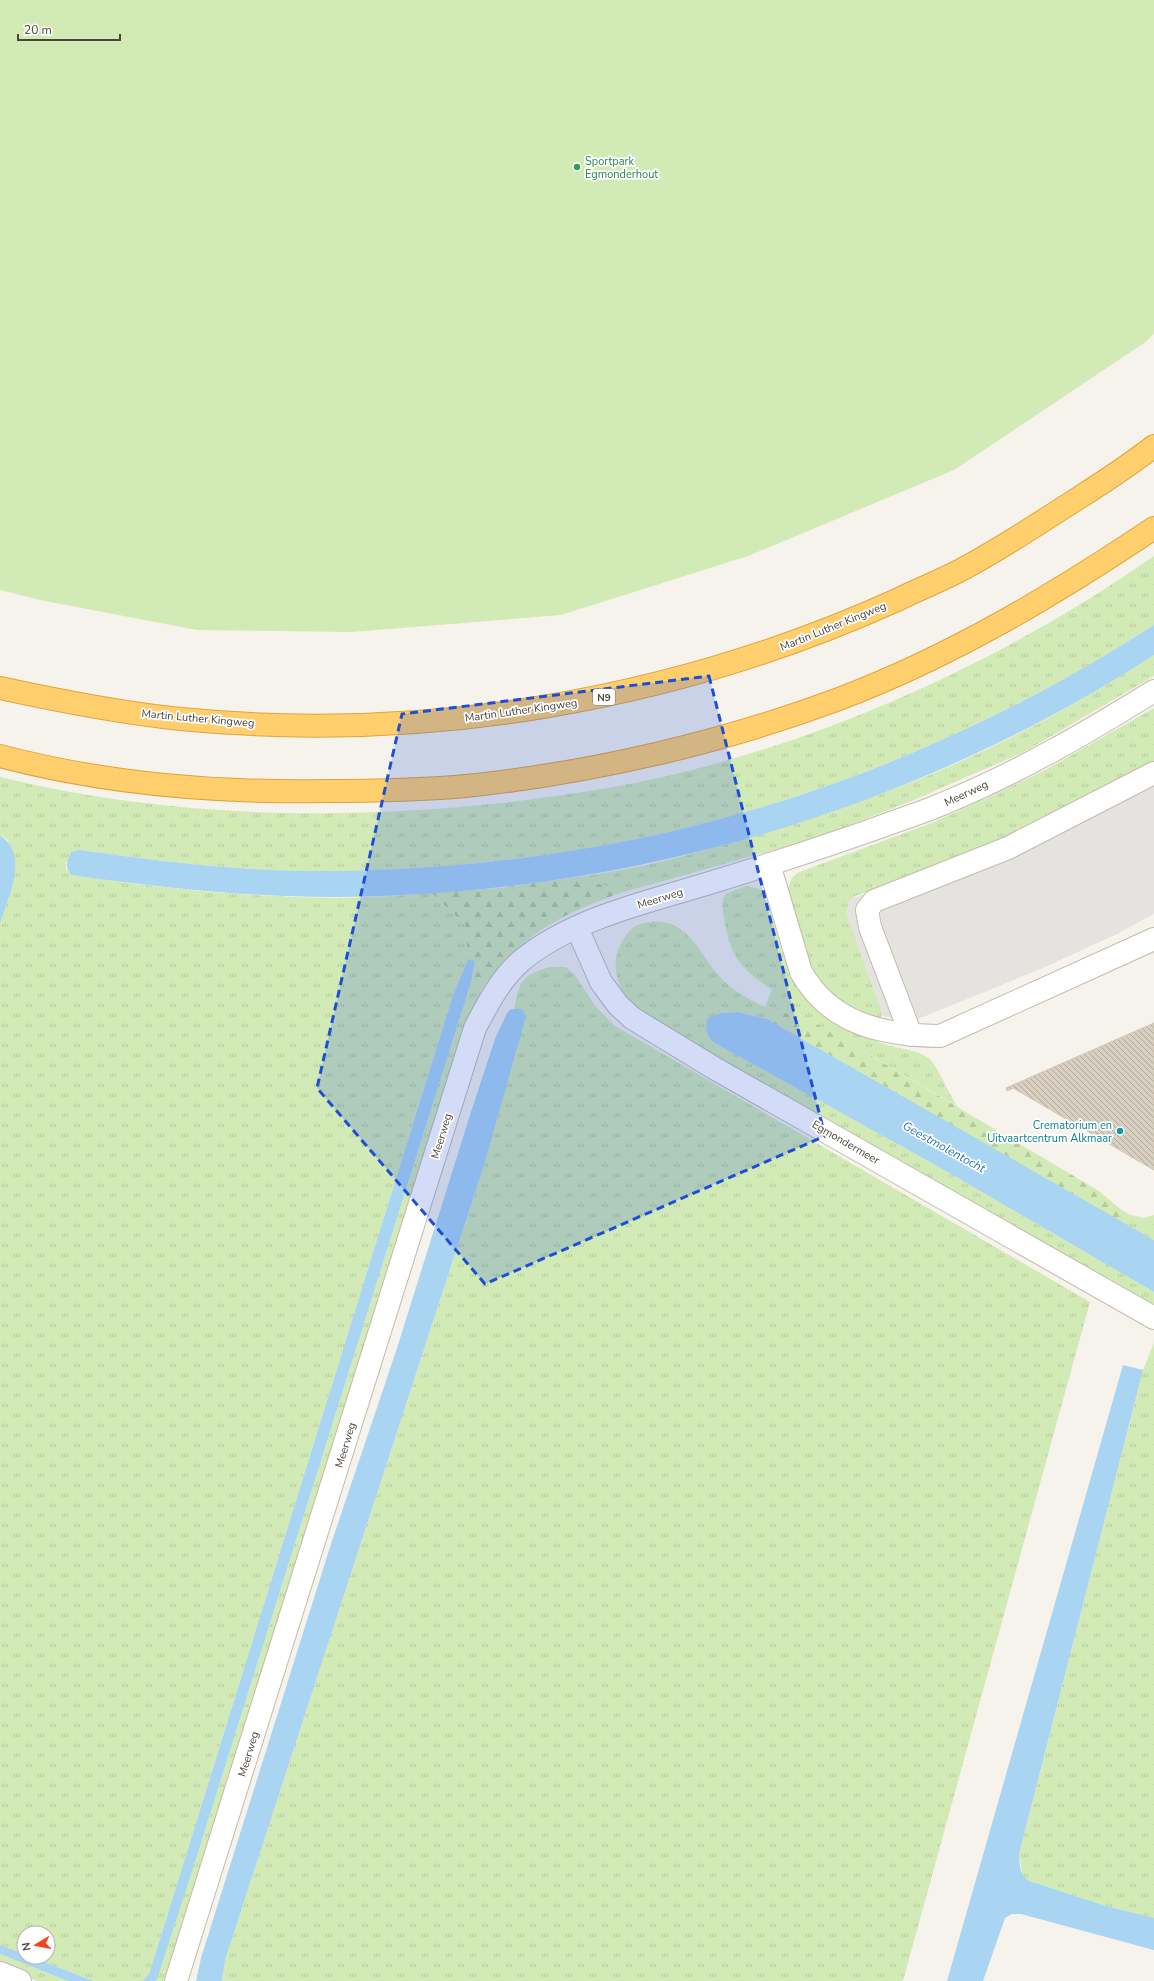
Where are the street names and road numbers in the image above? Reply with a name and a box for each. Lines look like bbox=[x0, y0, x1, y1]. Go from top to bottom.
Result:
street label: Martin Luther Kingweg bbox=[778, 598, 889, 655]
road number: N9 bbox=[593, 689, 615, 705]
street label: Martin Luther Kingweg bbox=[464, 695, 578, 726]
street label: Martin Luther Kingweg bbox=[141, 706, 255, 731]
street label: Meerweg bbox=[942, 777, 991, 810]
street label: Meerweg bbox=[636, 884, 685, 913]
street label: Meerweg bbox=[427, 1112, 456, 1161]
street label: Egmondermeer bbox=[809, 1117, 882, 1168]
street label: Meerweg bbox=[331, 1421, 360, 1470]
street label: Meerweg bbox=[234, 1730, 263, 1779]

